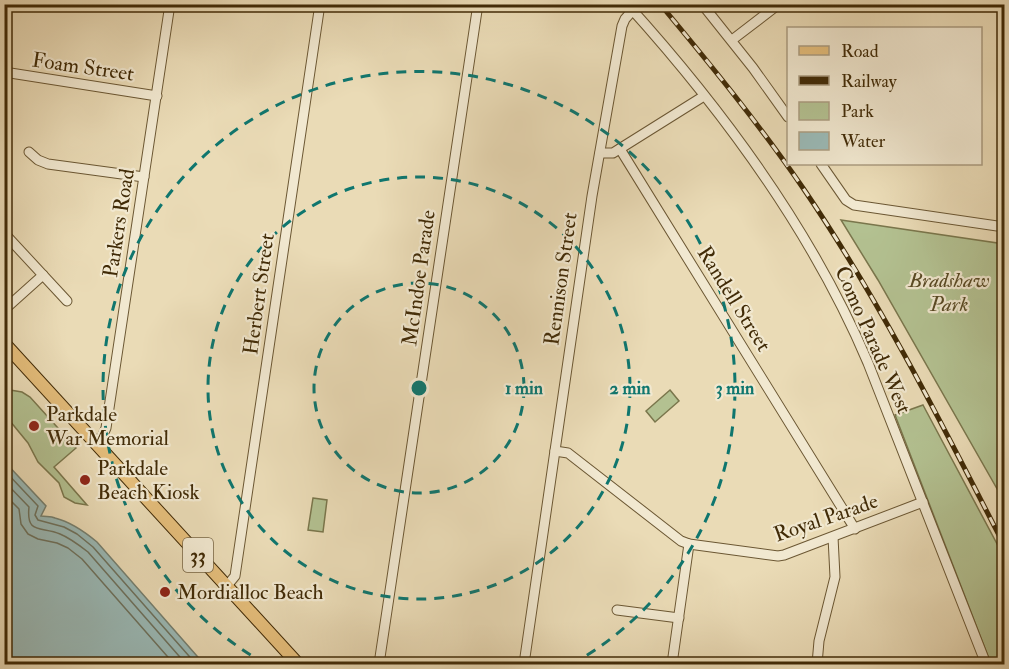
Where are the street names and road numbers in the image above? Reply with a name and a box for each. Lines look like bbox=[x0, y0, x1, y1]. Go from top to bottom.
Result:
street label: Foam Street bbox=[30, 46, 136, 88]
street label: Parkers Road bbox=[97, 166, 141, 279]
street label: McIndoe Parade bbox=[396, 208, 442, 348]
street label: Rennison Street bbox=[538, 211, 584, 347]
street label: Herbert Street bbox=[237, 231, 281, 356]
street label: Randell Street bbox=[691, 241, 777, 357]
street label: Como Parade West bbox=[828, 262, 918, 418]
street label: Royal Parade bbox=[770, 488, 882, 548]
road number: 33 bbox=[183, 538, 213, 572]

